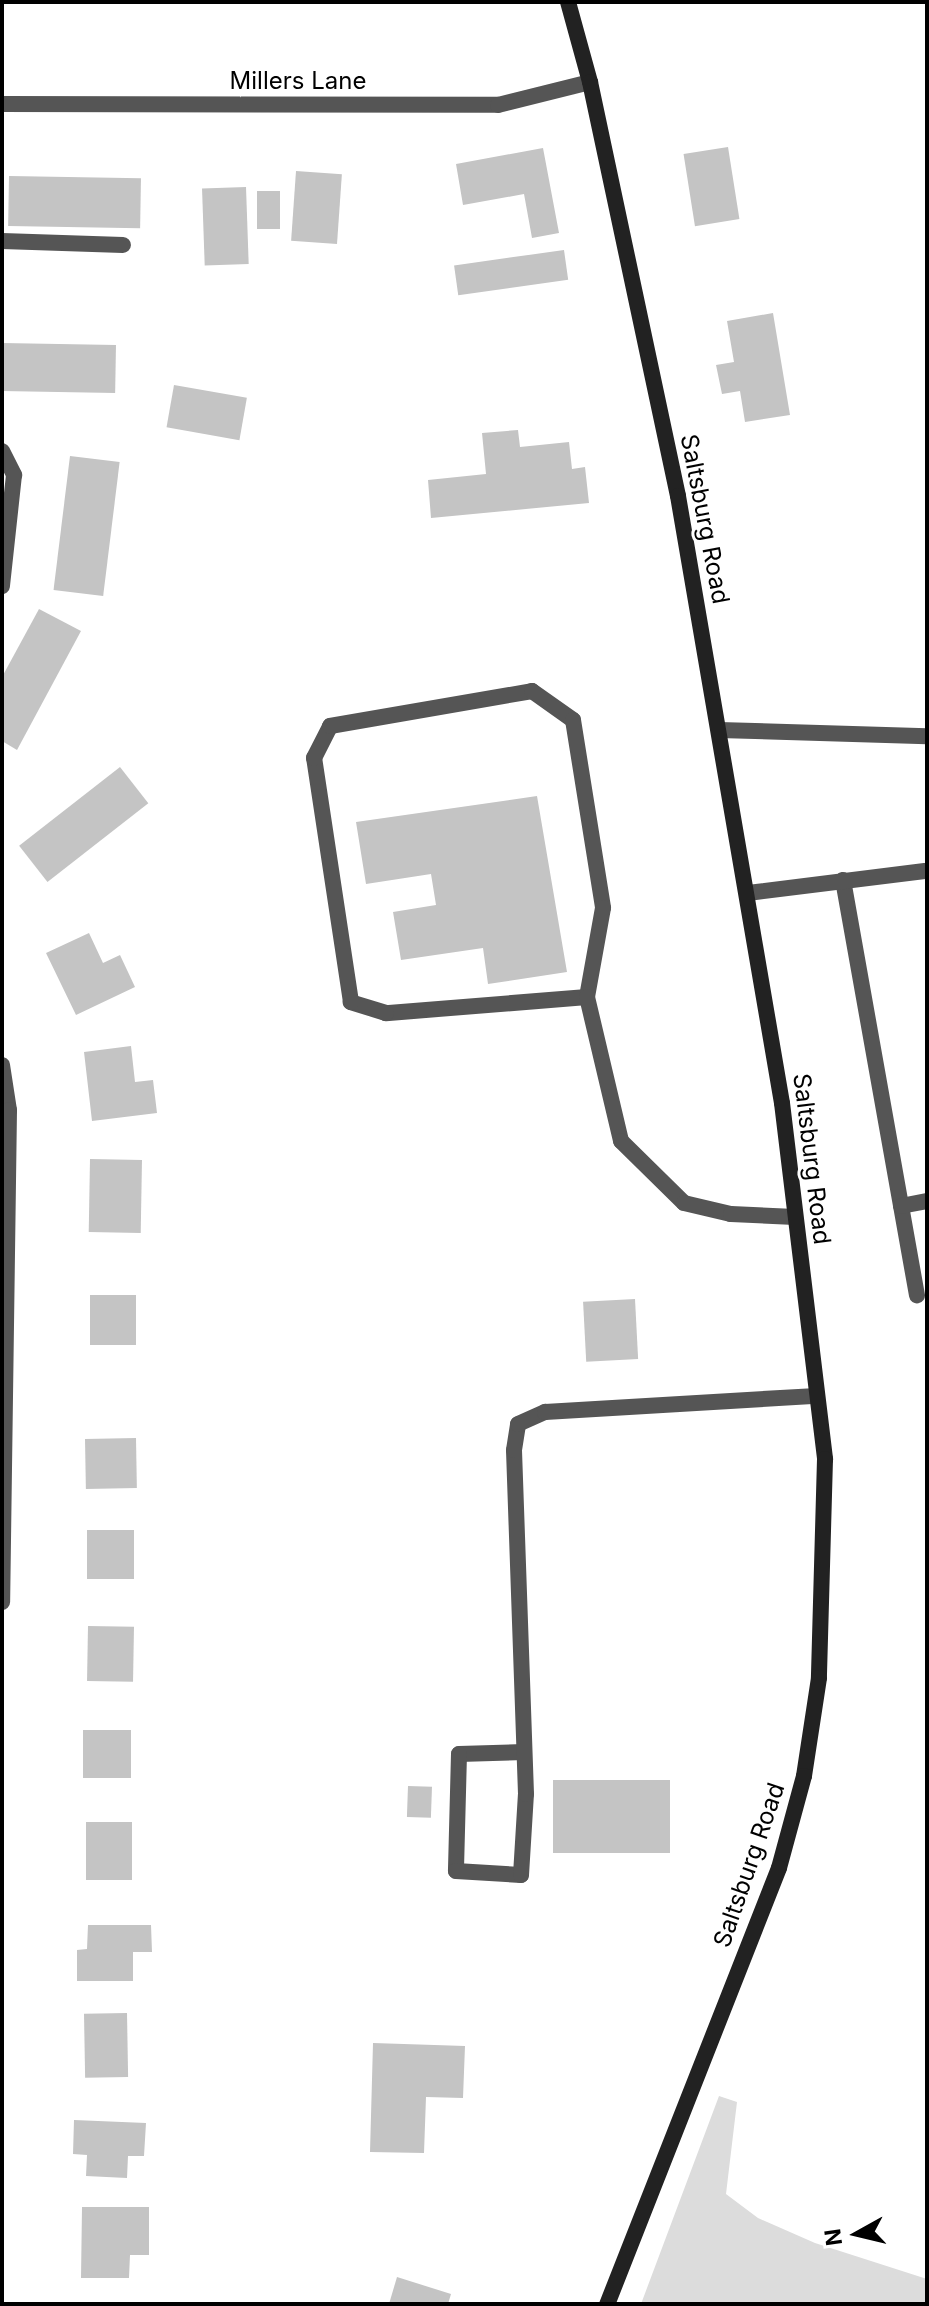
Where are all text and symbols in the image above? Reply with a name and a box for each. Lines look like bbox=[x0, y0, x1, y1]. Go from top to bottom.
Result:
street label: Millers Lane bbox=[230, 67, 366, 95]
street label: Saltsburg Road bbox=[674, 432, 736, 606]
street label: Saltsburg Road bbox=[787, 1072, 837, 1246]
street label: Saltsburg Road bbox=[707, 1779, 791, 1951]
north arrow bbox=[817, 2194, 897, 2274]
text: N bbox=[819, 2227, 847, 2247]

